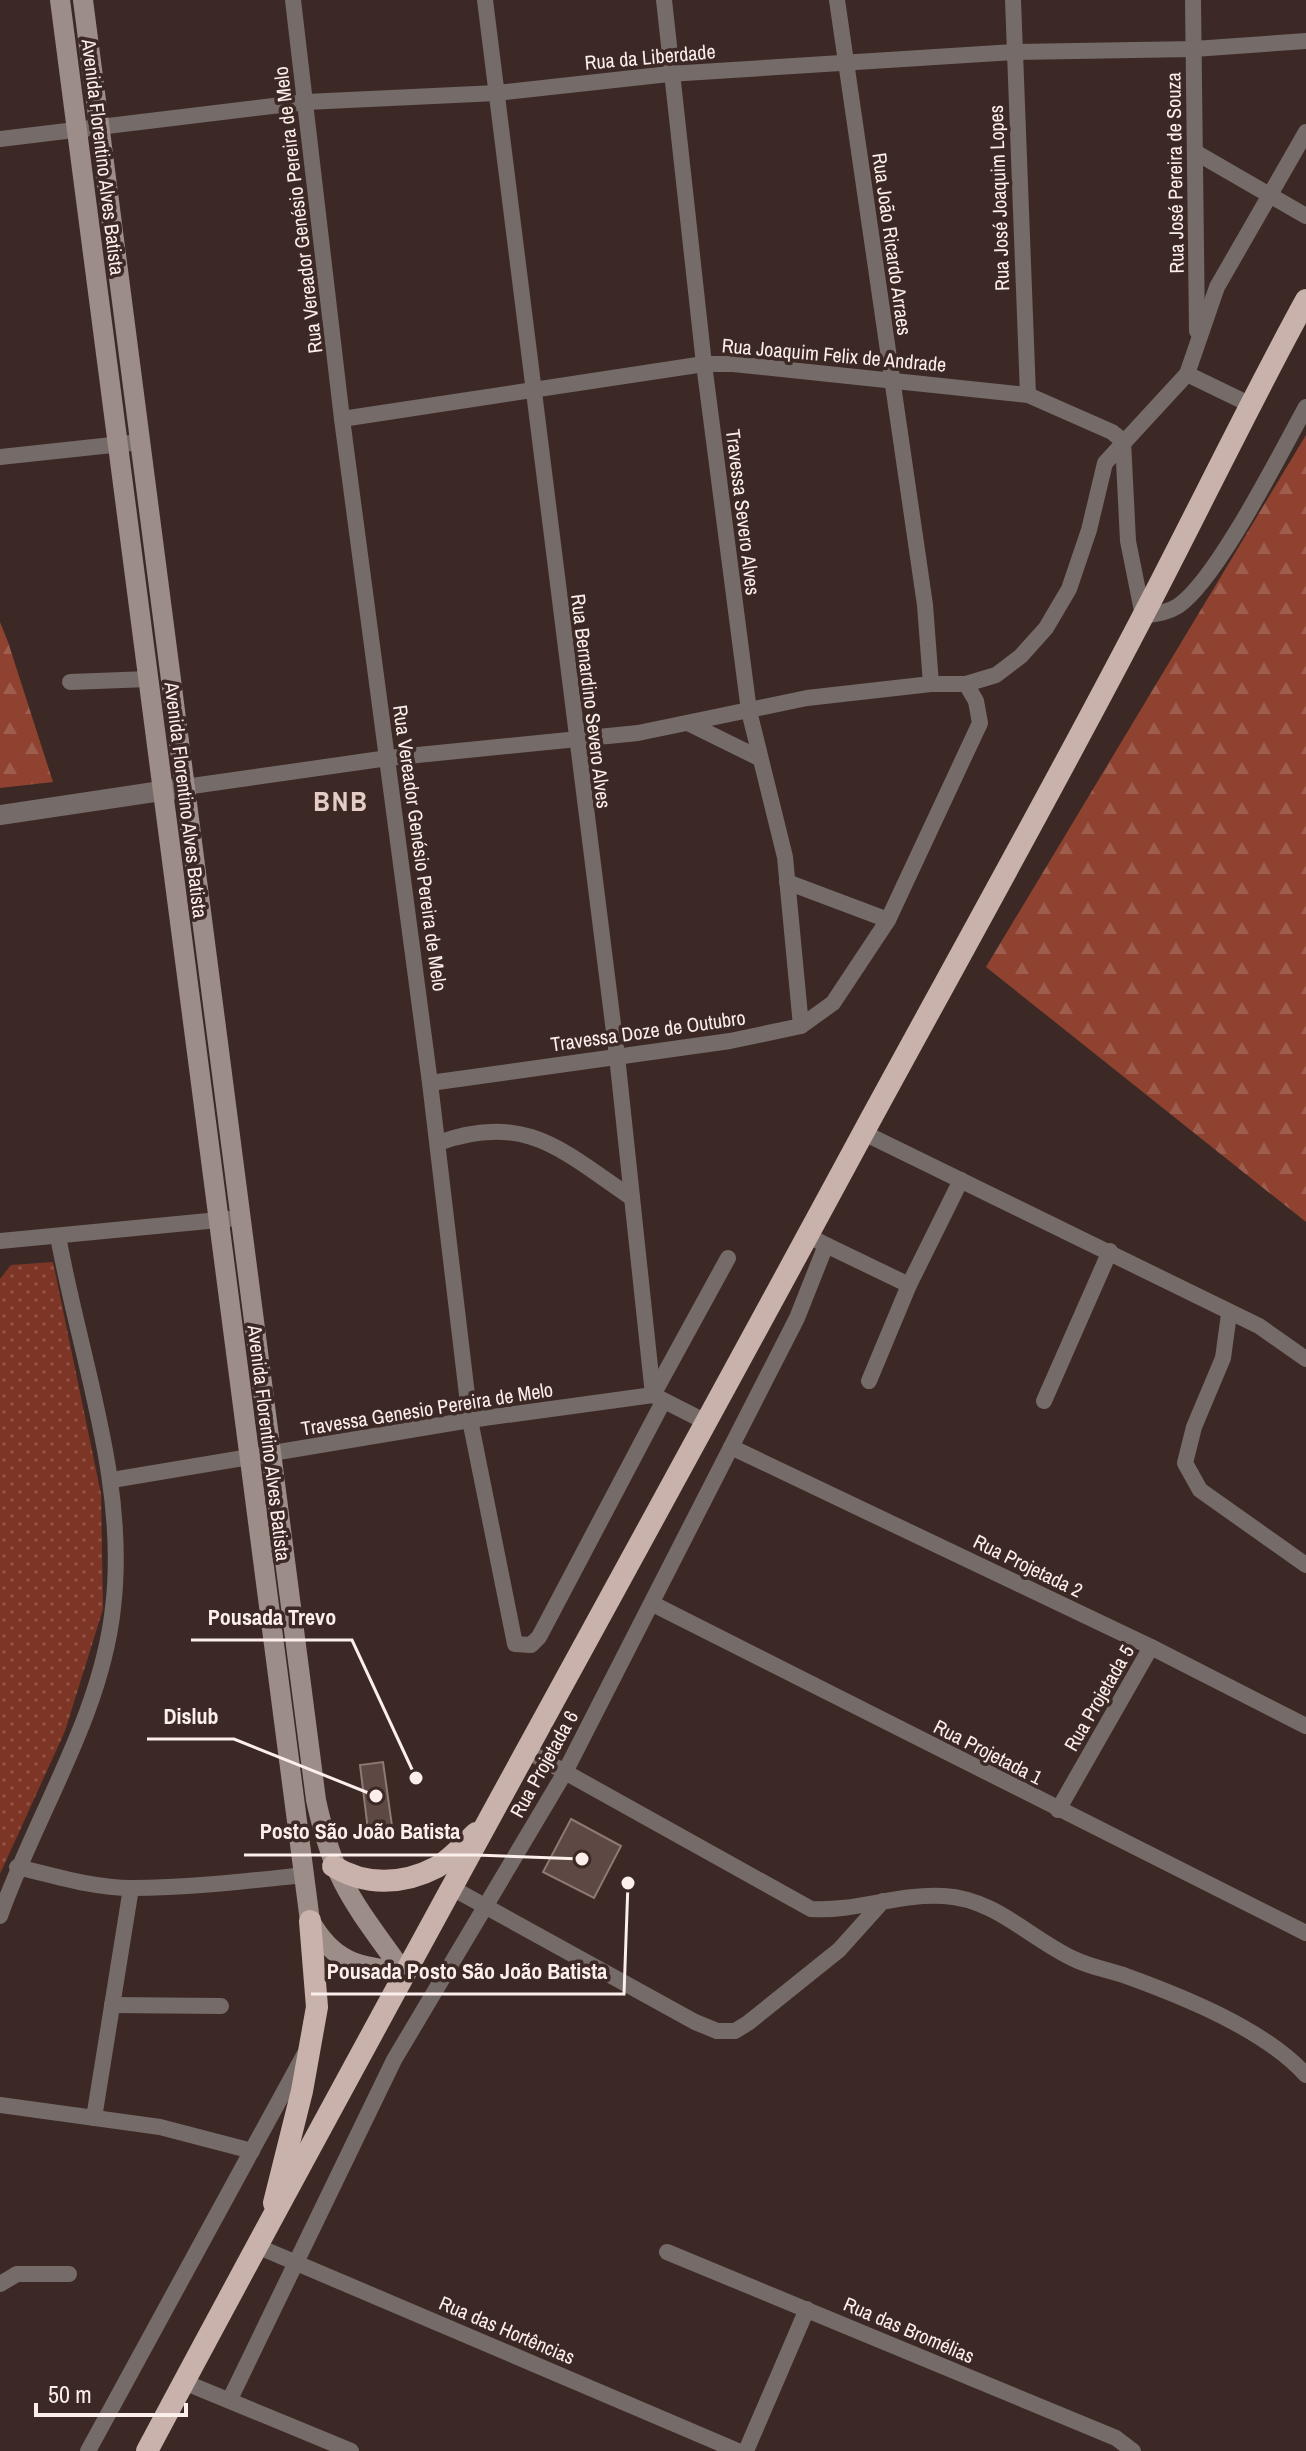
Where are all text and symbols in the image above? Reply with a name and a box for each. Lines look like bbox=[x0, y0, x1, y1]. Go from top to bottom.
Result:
street label: Avenida Florentino Alves Batista bbox=[75, 36, 131, 277]
street label: Rua da Liberdade bbox=[583, 37, 717, 76]
street label: Rua Vereador Genésio Pereira de Melo bbox=[266, 65, 329, 355]
street label: Rua José Pereira de Souza bbox=[1159, 72, 1190, 274]
street label: Rua José Joaquim Lopes bbox=[982, 105, 1015, 291]
street label: Rua João Ricardo Arraes bbox=[866, 151, 919, 337]
street label: Rua Joaquim Felix de Andrade bbox=[721, 331, 947, 378]
street label: Travessa Severo Alves bbox=[720, 427, 767, 597]
street label: Rua Bernardino Severo Alves bbox=[565, 592, 618, 810]
street label: Avenida Florentino Alves Batista bbox=[158, 679, 214, 920]
street label: Rua Vereador Genésio Pereira de Melo bbox=[387, 703, 454, 993]
district label: BNB bbox=[313, 782, 369, 820]
street label: Travessa Doze de Outubro bbox=[549, 1003, 747, 1058]
street label: Avenida Florentino Alves Batista bbox=[241, 1322, 297, 1563]
street label: Travessa Genesio Pereira de Melo bbox=[299, 1375, 555, 1442]
street label: Rua Projetada 2 bbox=[969, 1527, 1087, 1604]
callout: Pousada Trevo bbox=[191, 1594, 352, 1640]
text: Pousada Trevo bbox=[208, 1602, 336, 1632]
street label: Rua Projetada 5 bbox=[1057, 1640, 1140, 1756]
callout: Dislub bbox=[147, 1693, 234, 1739]
text: Dislub bbox=[163, 1701, 219, 1731]
street label: Rua Projetada 6 bbox=[503, 1705, 584, 1822]
street label: Rua Projetada 1 bbox=[929, 1713, 1047, 1790]
callout: Posto São João Batista bbox=[244, 1809, 476, 1855]
text: Posto São João Batista bbox=[260, 1816, 460, 1846]
callout: Pousada Posto São João Batista bbox=[311, 1948, 624, 1994]
text: Pousada Posto São João Batista bbox=[327, 1956, 607, 1986]
street label: Rua das Hortências bbox=[435, 2289, 579, 2370]
street label: Rua das Bromélias bbox=[840, 2290, 979, 2369]
scale bar bbox=[36, 2367, 186, 2417]
text: 50 m bbox=[48, 2378, 92, 2410]

